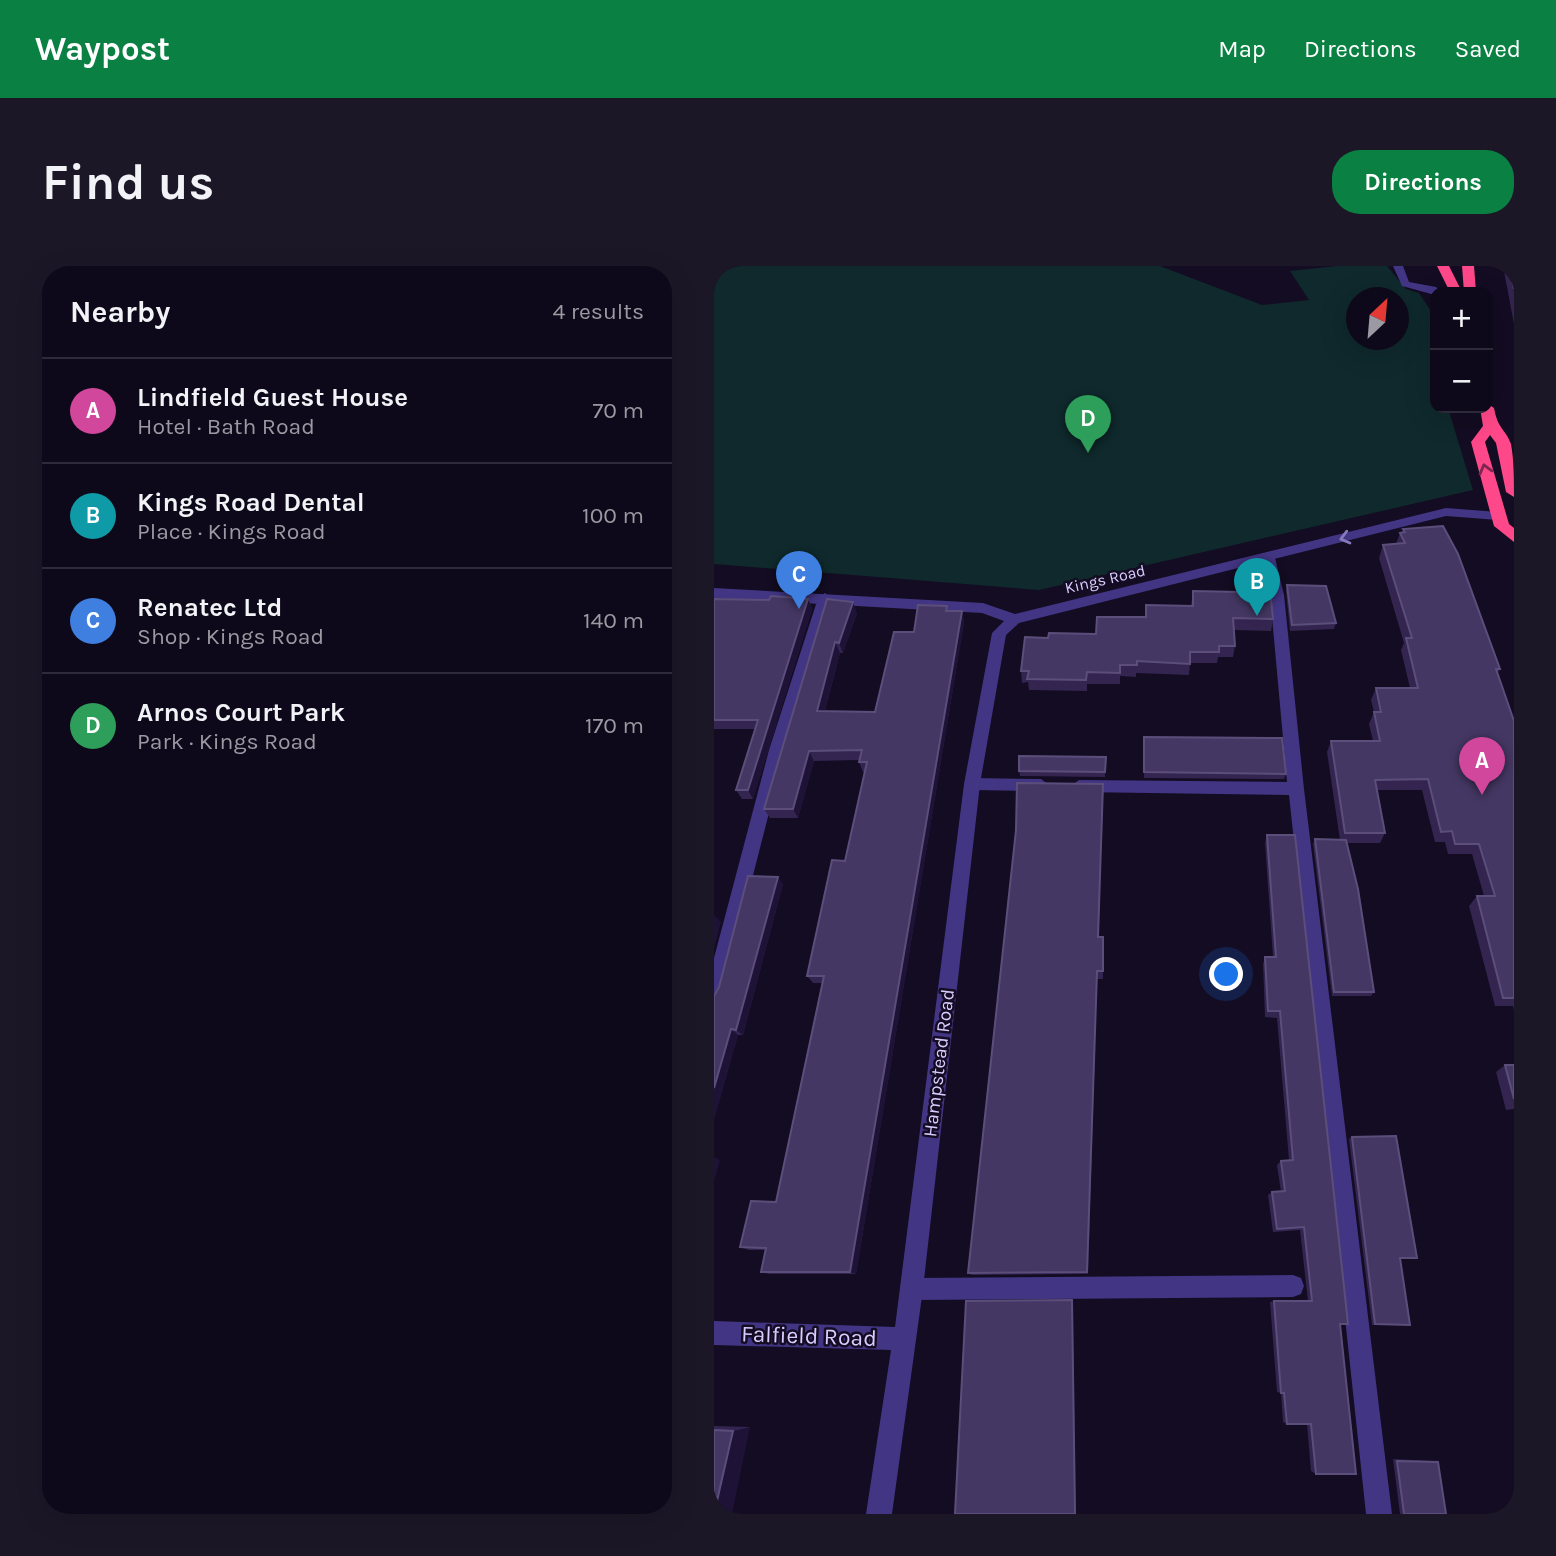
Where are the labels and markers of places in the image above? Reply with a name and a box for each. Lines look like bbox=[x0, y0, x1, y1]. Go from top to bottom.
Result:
pin: D bbox=[1065, 395, 1111, 453]
pin: C bbox=[776, 551, 822, 609]
pin: B bbox=[1234, 558, 1280, 616]
pin: A bbox=[1459, 737, 1505, 795]

